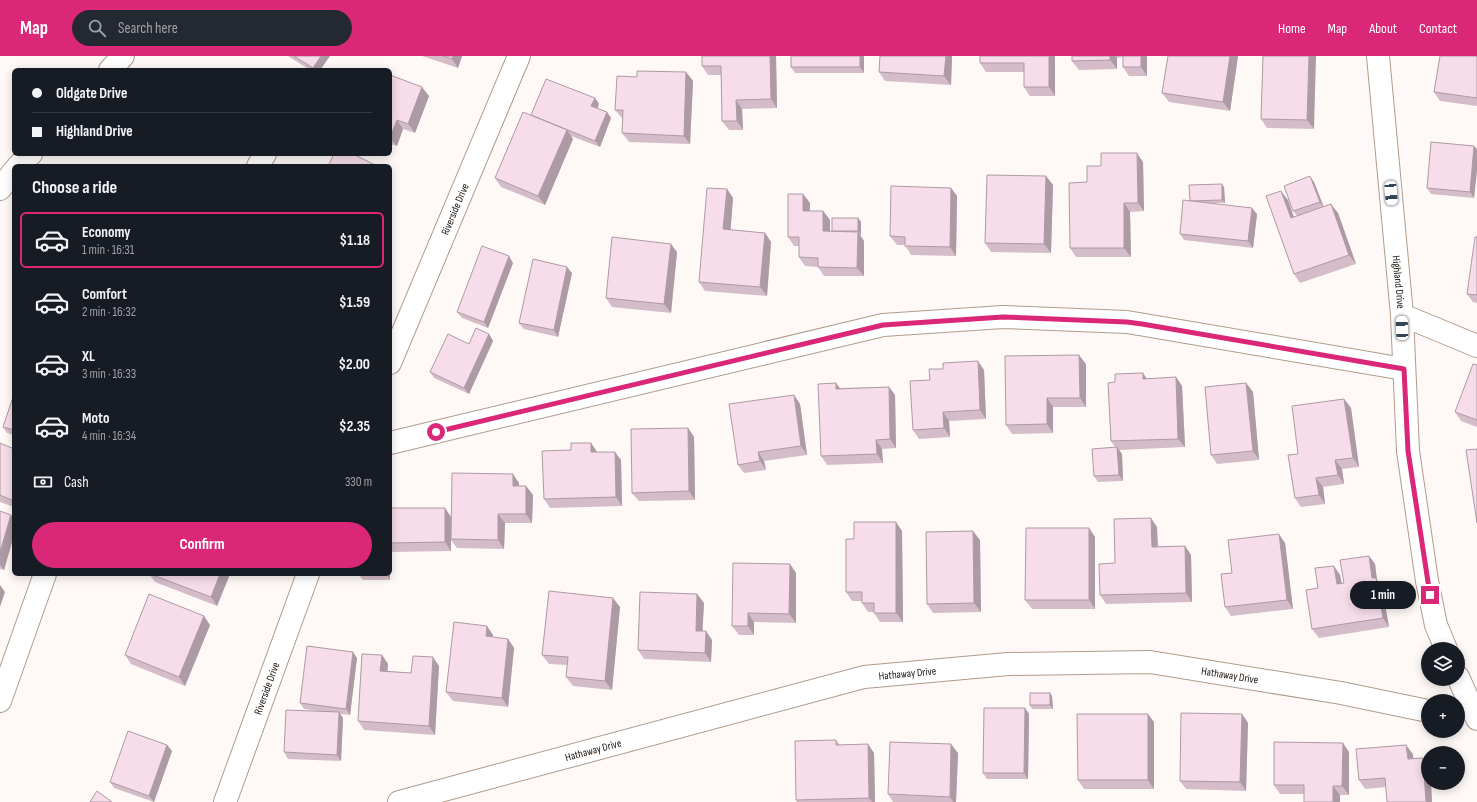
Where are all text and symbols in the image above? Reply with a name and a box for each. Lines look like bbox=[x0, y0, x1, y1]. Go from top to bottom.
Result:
search box bbox=[72, 10, 352, 46]
text: Map bbox=[20, 17, 48, 40]
icon: search bbox=[86, 17, 108, 39]
text: Search here bbox=[118, 19, 178, 38]
text: Home bbox=[1278, 20, 1306, 37]
text: Map bbox=[1328, 20, 1347, 37]
text: About bbox=[1369, 20, 1397, 37]
text: Contact bbox=[1419, 20, 1457, 37]
text: Oldgate Drive bbox=[56, 84, 127, 103]
text: Highland Drive bbox=[56, 122, 133, 141]
text: Choose a ride bbox=[32, 177, 117, 198]
street label: Riverside Drive bbox=[438, 181, 471, 237]
car bbox=[1384, 181, 1398, 205]
icon: car bbox=[34, 222, 70, 258]
text: Economy bbox=[82, 223, 131, 242]
text: $1.18 bbox=[340, 231, 370, 250]
text: 1 min · 16:31 bbox=[82, 242, 134, 258]
street label: Highland Drive bbox=[1390, 255, 1408, 309]
icon: car bbox=[34, 284, 70, 320]
text: Comfort bbox=[82, 285, 127, 304]
text: $1.59 bbox=[339, 293, 370, 312]
text: 2 min · 16:32 bbox=[82, 304, 136, 320]
car bbox=[1396, 316, 1408, 340]
icon: car bbox=[34, 346, 70, 382]
text: XL bbox=[82, 347, 95, 366]
text: $2.00 bbox=[338, 355, 370, 374]
text: 3 min · 16:33 bbox=[82, 366, 136, 382]
icon: car bbox=[34, 408, 70, 444]
text: Moto bbox=[82, 409, 109, 428]
text: $2.35 bbox=[339, 417, 370, 436]
route start bbox=[427, 423, 445, 441]
text: 4 min · 16:34 bbox=[82, 428, 136, 444]
icon: cash bbox=[32, 471, 54, 493]
text: Cash bbox=[64, 473, 89, 492]
text: 330 m bbox=[345, 474, 372, 490]
button: Confirm bbox=[32, 522, 372, 568]
callout: 1 min bbox=[1350, 581, 1416, 609]
route end bbox=[1421, 586, 1439, 604]
text: 1 min bbox=[1371, 587, 1395, 603]
map controls bbox=[1421, 642, 1465, 790]
button: layers bbox=[1421, 642, 1465, 686]
street label: Riverside Drive bbox=[251, 660, 282, 716]
street label: Hathaway Drive bbox=[878, 664, 937, 682]
street label: Hathaway Drive bbox=[1200, 664, 1259, 686]
button: + bbox=[1421, 694, 1465, 738]
street label: Hathaway Drive bbox=[564, 736, 623, 764]
button: − bbox=[1421, 746, 1465, 790]

